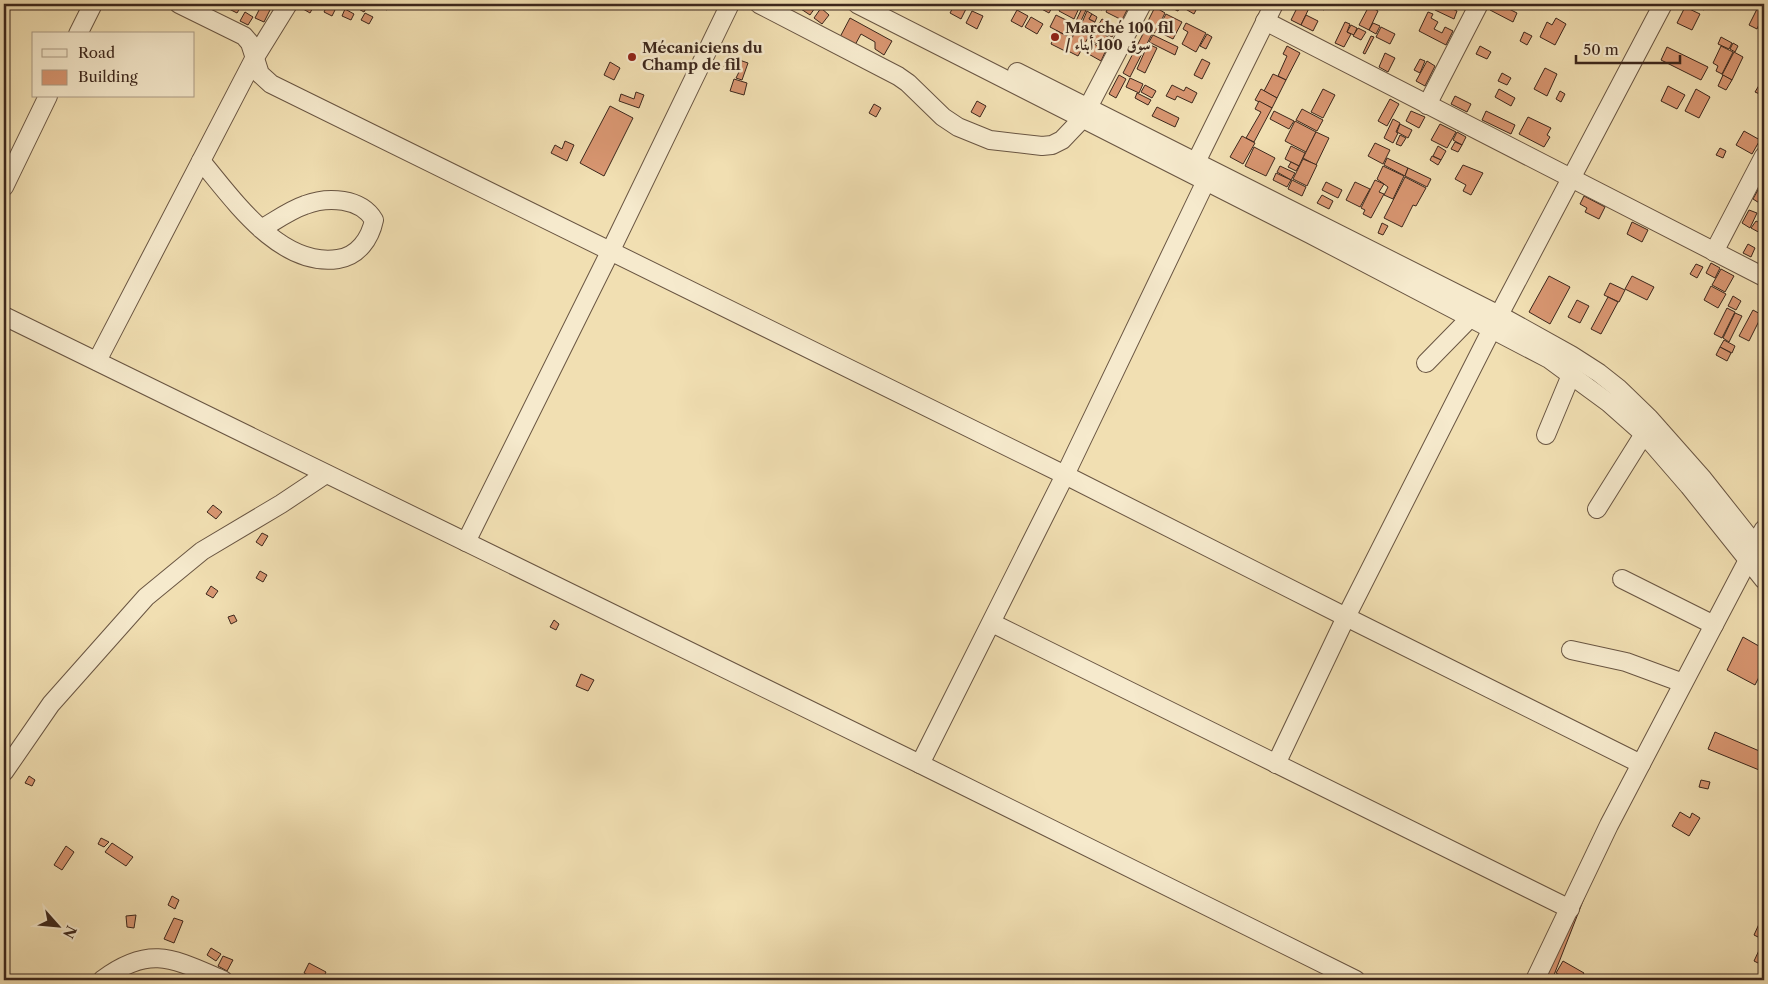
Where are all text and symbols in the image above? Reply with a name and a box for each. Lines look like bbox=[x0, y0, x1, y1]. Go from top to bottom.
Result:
place label: Marché 100 fil / سوق 100 أبناء bbox=[1065, 18, 1174, 54]
marker: Marché 100 fil / سوق 100 أبناء bbox=[1049, 31, 1061, 43]
legend bbox=[32, 32, 195, 98]
scale bar bbox=[1576, 32, 1679, 64]
place label: Mécaniciens du Champ de fil bbox=[642, 38, 763, 74]
text: 50 m bbox=[1583, 40, 1619, 59]
text: Road bbox=[78, 43, 115, 62]
marker: Mécaniciens du Champ de fil bbox=[626, 51, 638, 63]
text: Building bbox=[78, 67, 138, 86]
north arrow bbox=[32, 902, 82, 952]
text: N bbox=[59, 922, 80, 941]

